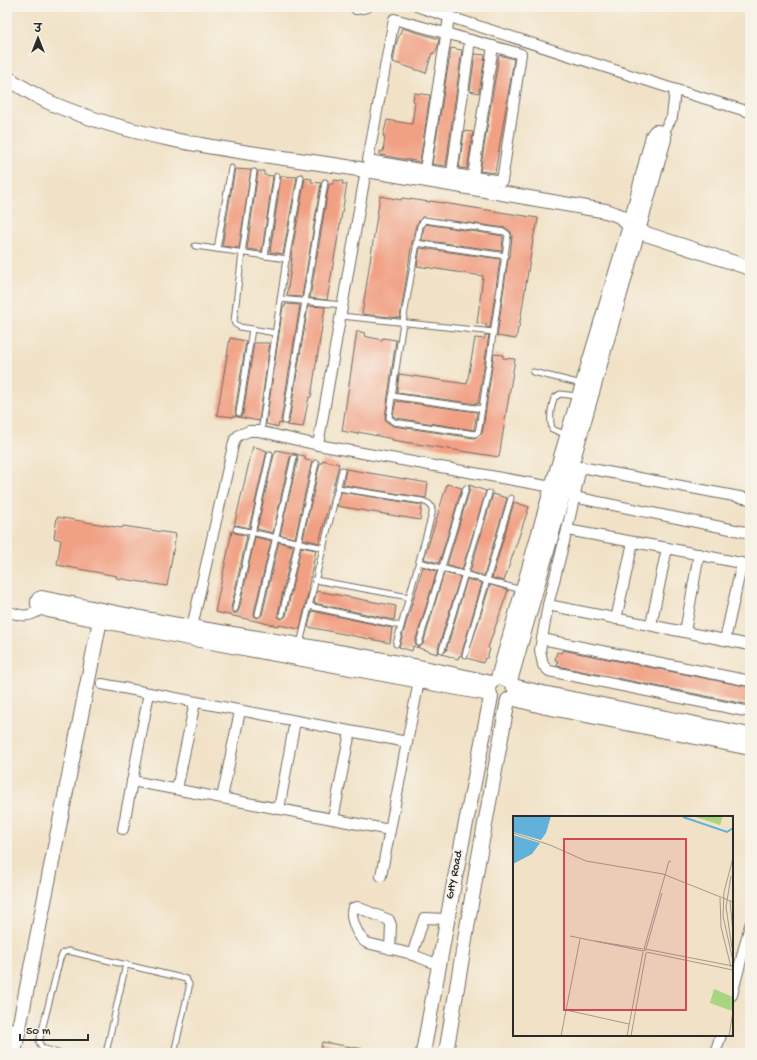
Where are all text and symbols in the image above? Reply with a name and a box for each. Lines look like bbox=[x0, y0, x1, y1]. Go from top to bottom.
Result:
north arrow bbox=[18, 18, 58, 58]
text: उ bbox=[33, 23, 43, 36]
inset map bbox=[513, 816, 733, 1036]
street label: GHY Road bbox=[443, 849, 467, 900]
scale bar bbox=[20, 1016, 88, 1042]
text: 50 m bbox=[26, 1025, 51, 1039]

